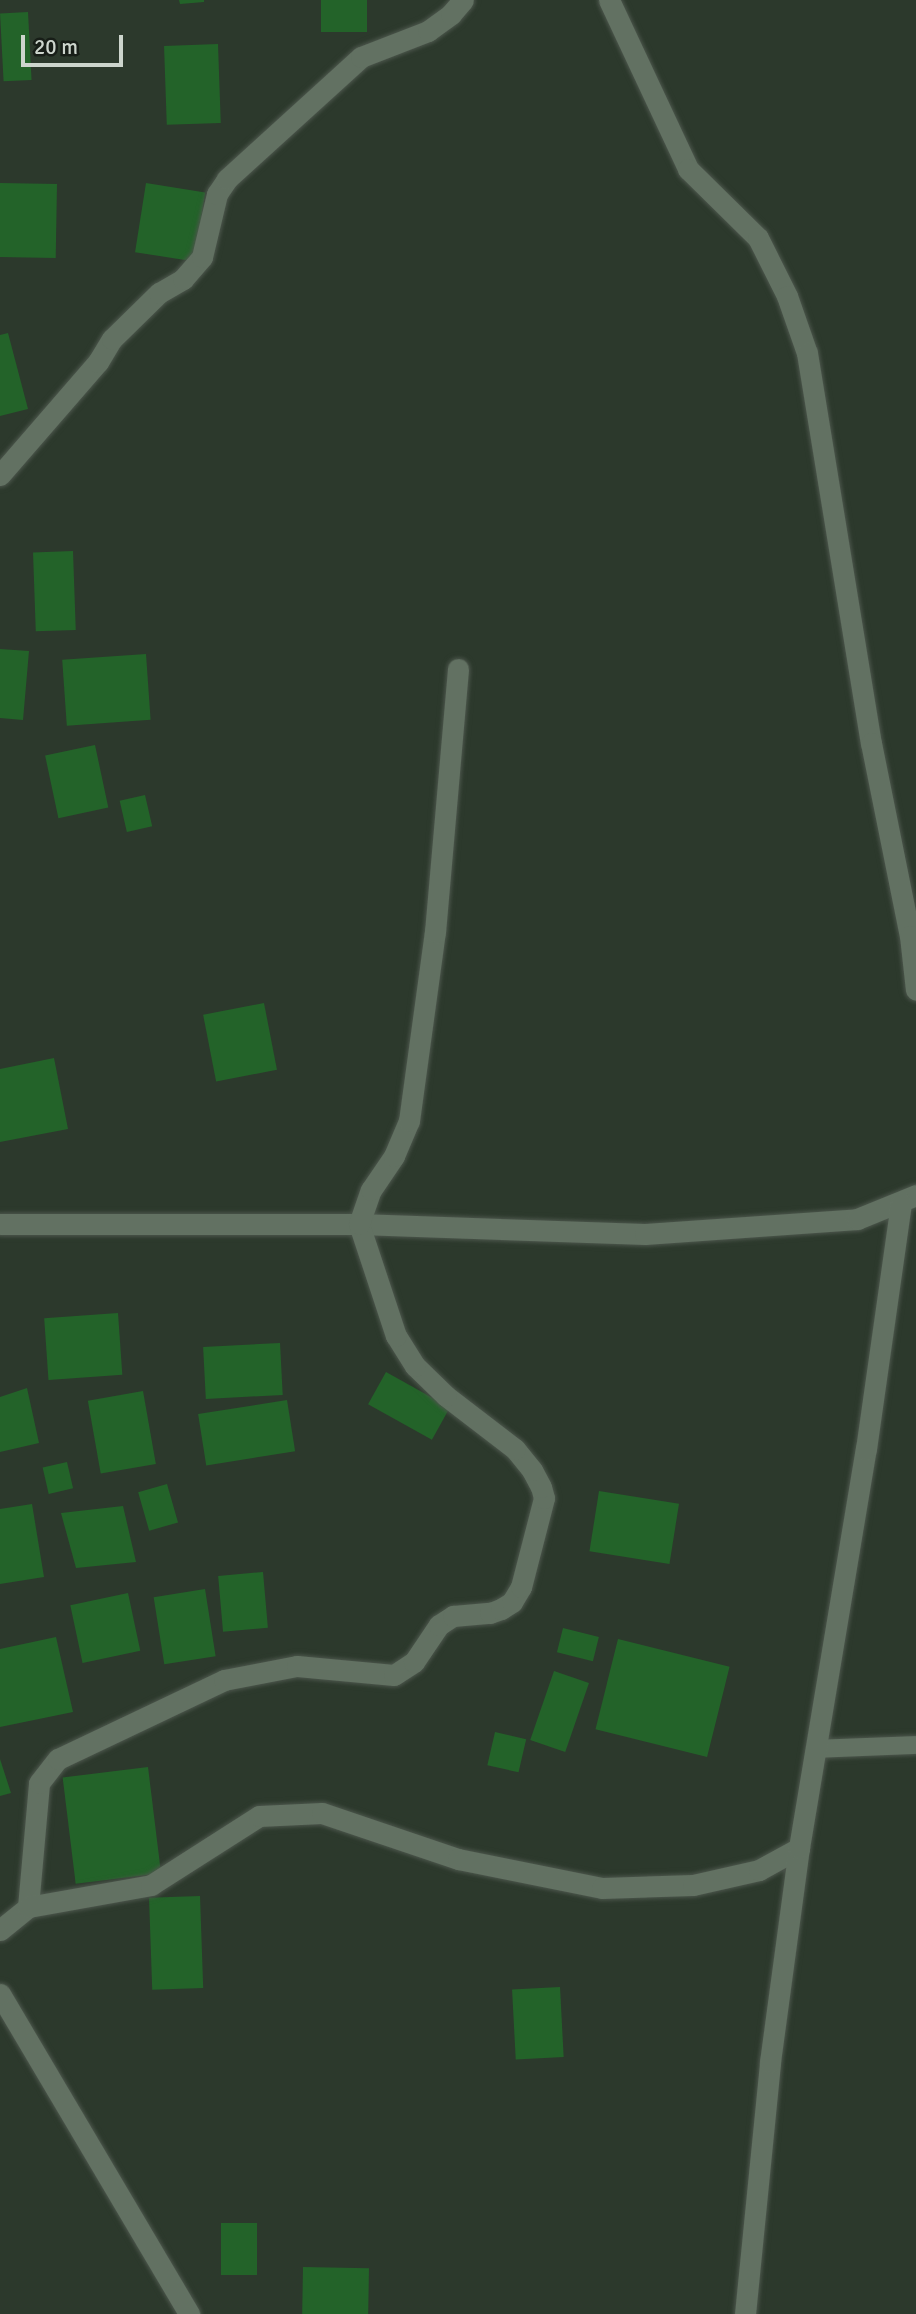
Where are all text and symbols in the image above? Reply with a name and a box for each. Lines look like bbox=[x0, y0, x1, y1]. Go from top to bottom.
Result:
scale bar bbox=[24, 21, 126, 65]
text: 20 m bbox=[34, 34, 78, 60]

